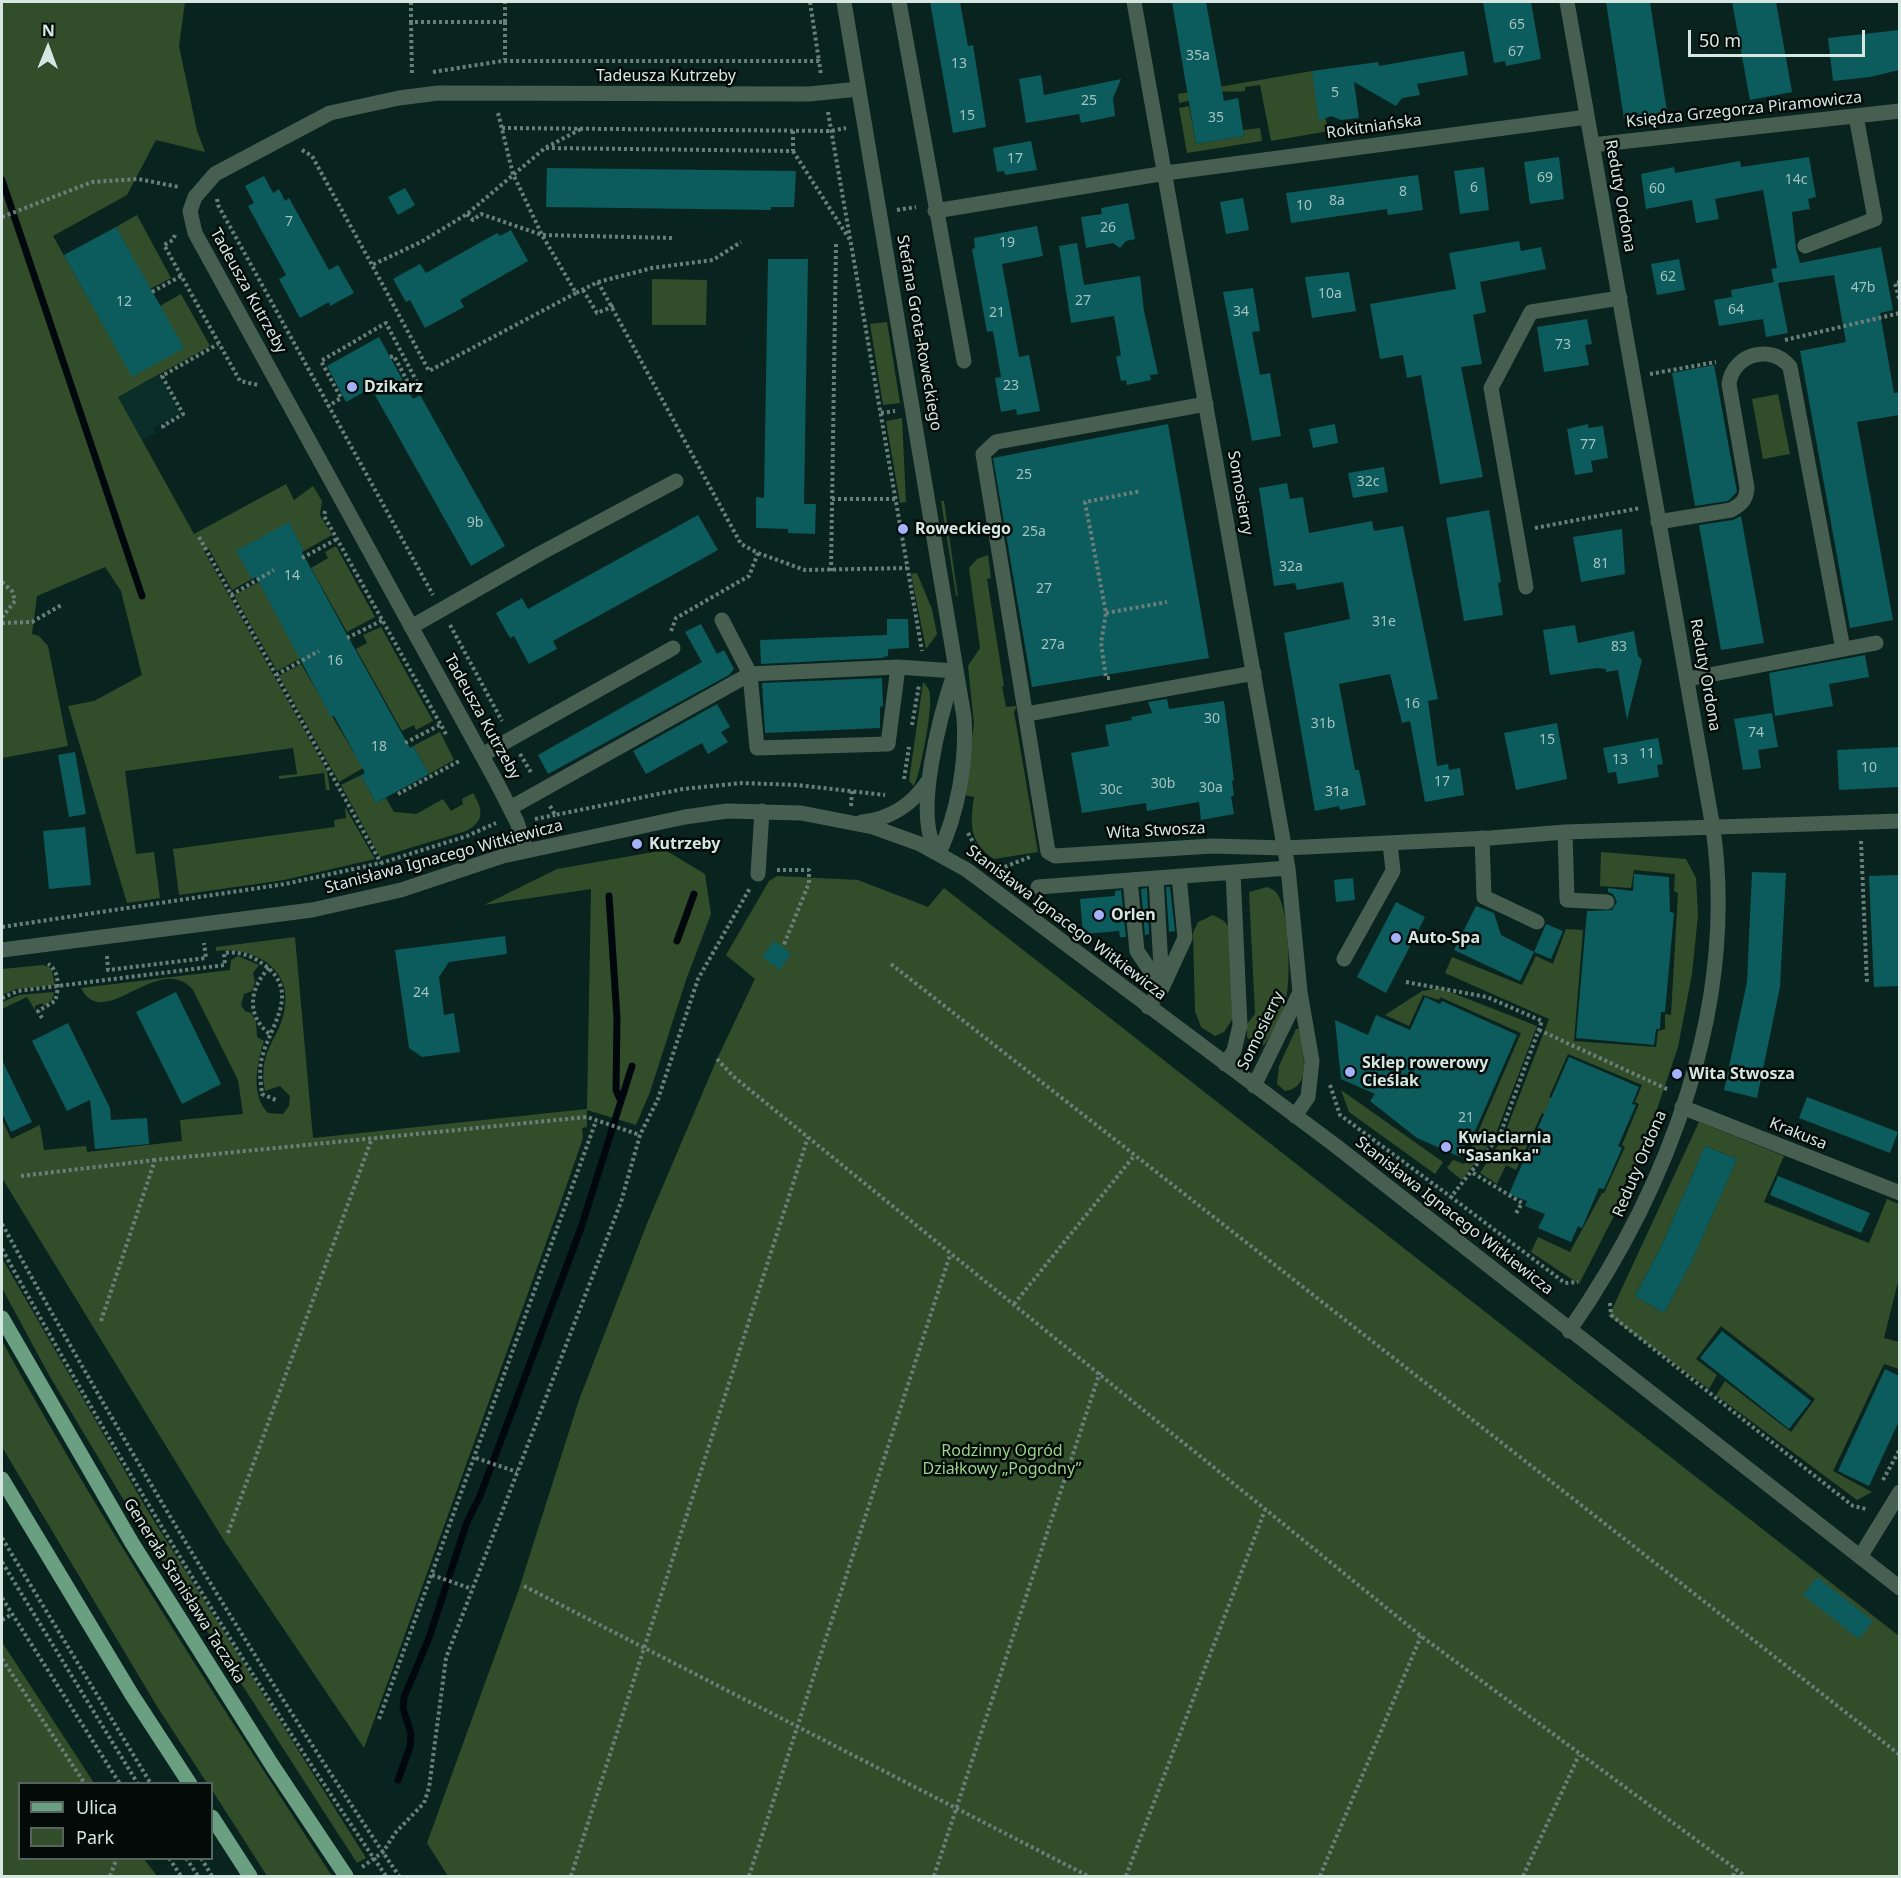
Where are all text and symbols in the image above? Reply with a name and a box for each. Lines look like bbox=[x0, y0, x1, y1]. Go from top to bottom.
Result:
house number: 65 bbox=[1509, 17, 1525, 33]
north arrow bbox=[18, 18, 78, 78]
scale bar bbox=[1691, 18, 1868, 56]
text: N bbox=[42, 19, 55, 41]
text: 50 m bbox=[1699, 28, 1741, 52]
house number: 67 bbox=[1508, 44, 1524, 60]
house number: 35a bbox=[1186, 48, 1210, 64]
house number: 13 bbox=[951, 56, 967, 72]
street label: Tadeusza Kutrzeby bbox=[596, 66, 736, 86]
house number: 5 bbox=[1331, 85, 1339, 101]
street label: Księdza Grzegorza Piramowicza bbox=[1625, 88, 1863, 132]
house number: 25 bbox=[1081, 93, 1097, 109]
house number: 15 bbox=[959, 108, 975, 124]
house number: 35 bbox=[1208, 110, 1224, 126]
street label: Rokitniańska bbox=[1325, 111, 1423, 143]
street label: Reduty Ordona bbox=[1601, 138, 1639, 254]
house number: 17 bbox=[1007, 151, 1023, 167]
house number: 69 bbox=[1537, 170, 1553, 186]
house number: 14c bbox=[1785, 172, 1807, 188]
house number: 6 bbox=[1470, 180, 1478, 196]
house number: 60 bbox=[1649, 181, 1665, 197]
house number: 8 bbox=[1399, 184, 1407, 200]
house number: 8a bbox=[1329, 193, 1345, 209]
house number: 10 bbox=[1296, 198, 1312, 214]
house number: 7 bbox=[285, 214, 293, 230]
house number: 26 bbox=[1100, 220, 1116, 236]
street label: Tadeusza Kutrzeby bbox=[206, 225, 290, 357]
street label: Stefana Grota-Roweckiego bbox=[892, 234, 946, 432]
house number: 19 bbox=[999, 235, 1015, 251]
house number: 62 bbox=[1660, 269, 1676, 285]
house number: 47b bbox=[1851, 280, 1875, 296]
house number: 10a bbox=[1318, 286, 1342, 302]
house number: 27 bbox=[1075, 293, 1091, 309]
house number: 12 bbox=[116, 294, 132, 310]
house number: 64 bbox=[1728, 302, 1744, 318]
house number: 34 bbox=[1233, 304, 1249, 320]
house number: 21 bbox=[989, 305, 1005, 321]
house number: 73 bbox=[1555, 337, 1571, 353]
place label: Dzikarz bbox=[364, 377, 423, 397]
house number: 23 bbox=[1003, 378, 1019, 394]
marker: Dzikarz bbox=[345, 380, 359, 394]
house number: 77 bbox=[1580, 437, 1596, 453]
street label: Somosierry bbox=[1223, 449, 1257, 537]
house number: 25 bbox=[1016, 467, 1032, 483]
house number: 32c bbox=[1357, 474, 1379, 490]
house number: 9b bbox=[467, 515, 483, 531]
place label: Roweckiego bbox=[915, 519, 1011, 539]
marker: Roweckiego bbox=[896, 522, 910, 536]
house number: 25a bbox=[1022, 524, 1046, 540]
house number: 81 bbox=[1593, 556, 1609, 572]
house number: 32a bbox=[1279, 559, 1303, 575]
house number: 14 bbox=[284, 568, 300, 584]
house number: 27 bbox=[1036, 581, 1052, 597]
house number: 31e bbox=[1372, 614, 1396, 630]
street label: Reduty Ordona bbox=[1686, 617, 1724, 733]
house number: 27a bbox=[1041, 637, 1065, 653]
house number: 83 bbox=[1611, 639, 1627, 655]
street label: Tadeusza Kutrzeby bbox=[440, 651, 524, 783]
house number: 16 bbox=[327, 653, 343, 669]
house number: 16 bbox=[1404, 696, 1420, 712]
house number: 30 bbox=[1204, 711, 1220, 727]
house number: 31b bbox=[1311, 716, 1335, 732]
house number: 74 bbox=[1748, 725, 1764, 741]
house number: 15 bbox=[1539, 732, 1555, 748]
house number: 18 bbox=[371, 739, 387, 755]
house number: 11 bbox=[1639, 746, 1655, 762]
house number: 13 bbox=[1612, 752, 1628, 768]
house number: 10 bbox=[1861, 760, 1877, 776]
house number: 17 bbox=[1434, 774, 1450, 790]
house number: 30b bbox=[1151, 776, 1175, 792]
house number: 30a bbox=[1199, 780, 1223, 796]
house number: 30c bbox=[1100, 782, 1122, 798]
house number: 31a bbox=[1325, 784, 1349, 800]
street label: Stanisława Ignacego Witkiewicza bbox=[323, 816, 565, 898]
street label: Wita Stwosza bbox=[1106, 819, 1206, 843]
place label: Kutrzeby bbox=[649, 834, 720, 854]
marker: Kutrzeby bbox=[630, 837, 644, 851]
street label: Stanisława Ignacego Witkiewicza bbox=[962, 841, 1170, 1005]
place label: Orlen bbox=[1111, 905, 1156, 925]
marker: Orlen bbox=[1092, 908, 1106, 922]
place label: Auto-Spa bbox=[1408, 928, 1480, 948]
marker: Auto-Spa bbox=[1389, 931, 1403, 945]
house number: 24 bbox=[413, 985, 429, 1001]
street label: Somosierry bbox=[1234, 988, 1288, 1074]
place label: Sklep rowerowy Cieślak bbox=[1362, 1053, 1488, 1091]
place label: Wita Stwosza bbox=[1689, 1064, 1795, 1084]
marker: Sklep rowerowy Cieślak bbox=[1343, 1065, 1357, 1079]
marker: Wita Stwosza bbox=[1670, 1067, 1684, 1081]
street label: Reduty Ordona bbox=[1609, 1108, 1671, 1220]
house number: 21 bbox=[1458, 1110, 1474, 1126]
street label: Krakusa bbox=[1766, 1114, 1830, 1154]
place label: Kwiaciarnia "Sasanka" bbox=[1458, 1128, 1551, 1166]
street label: Stanisława Ignacego Witkiewicza bbox=[1351, 1133, 1557, 1299]
marker: Kwiaciarnia "Sasanka" bbox=[1439, 1140, 1453, 1154]
park label: Rodzinny Ogród Działkowy „Pogodny” bbox=[922, 1441, 1082, 1479]
street label: Generała Stanisława Taczaka bbox=[119, 1495, 249, 1687]
legend bbox=[18, 1782, 213, 1860]
text: Ulica bbox=[76, 1795, 117, 1819]
text: Park bbox=[76, 1825, 114, 1849]

